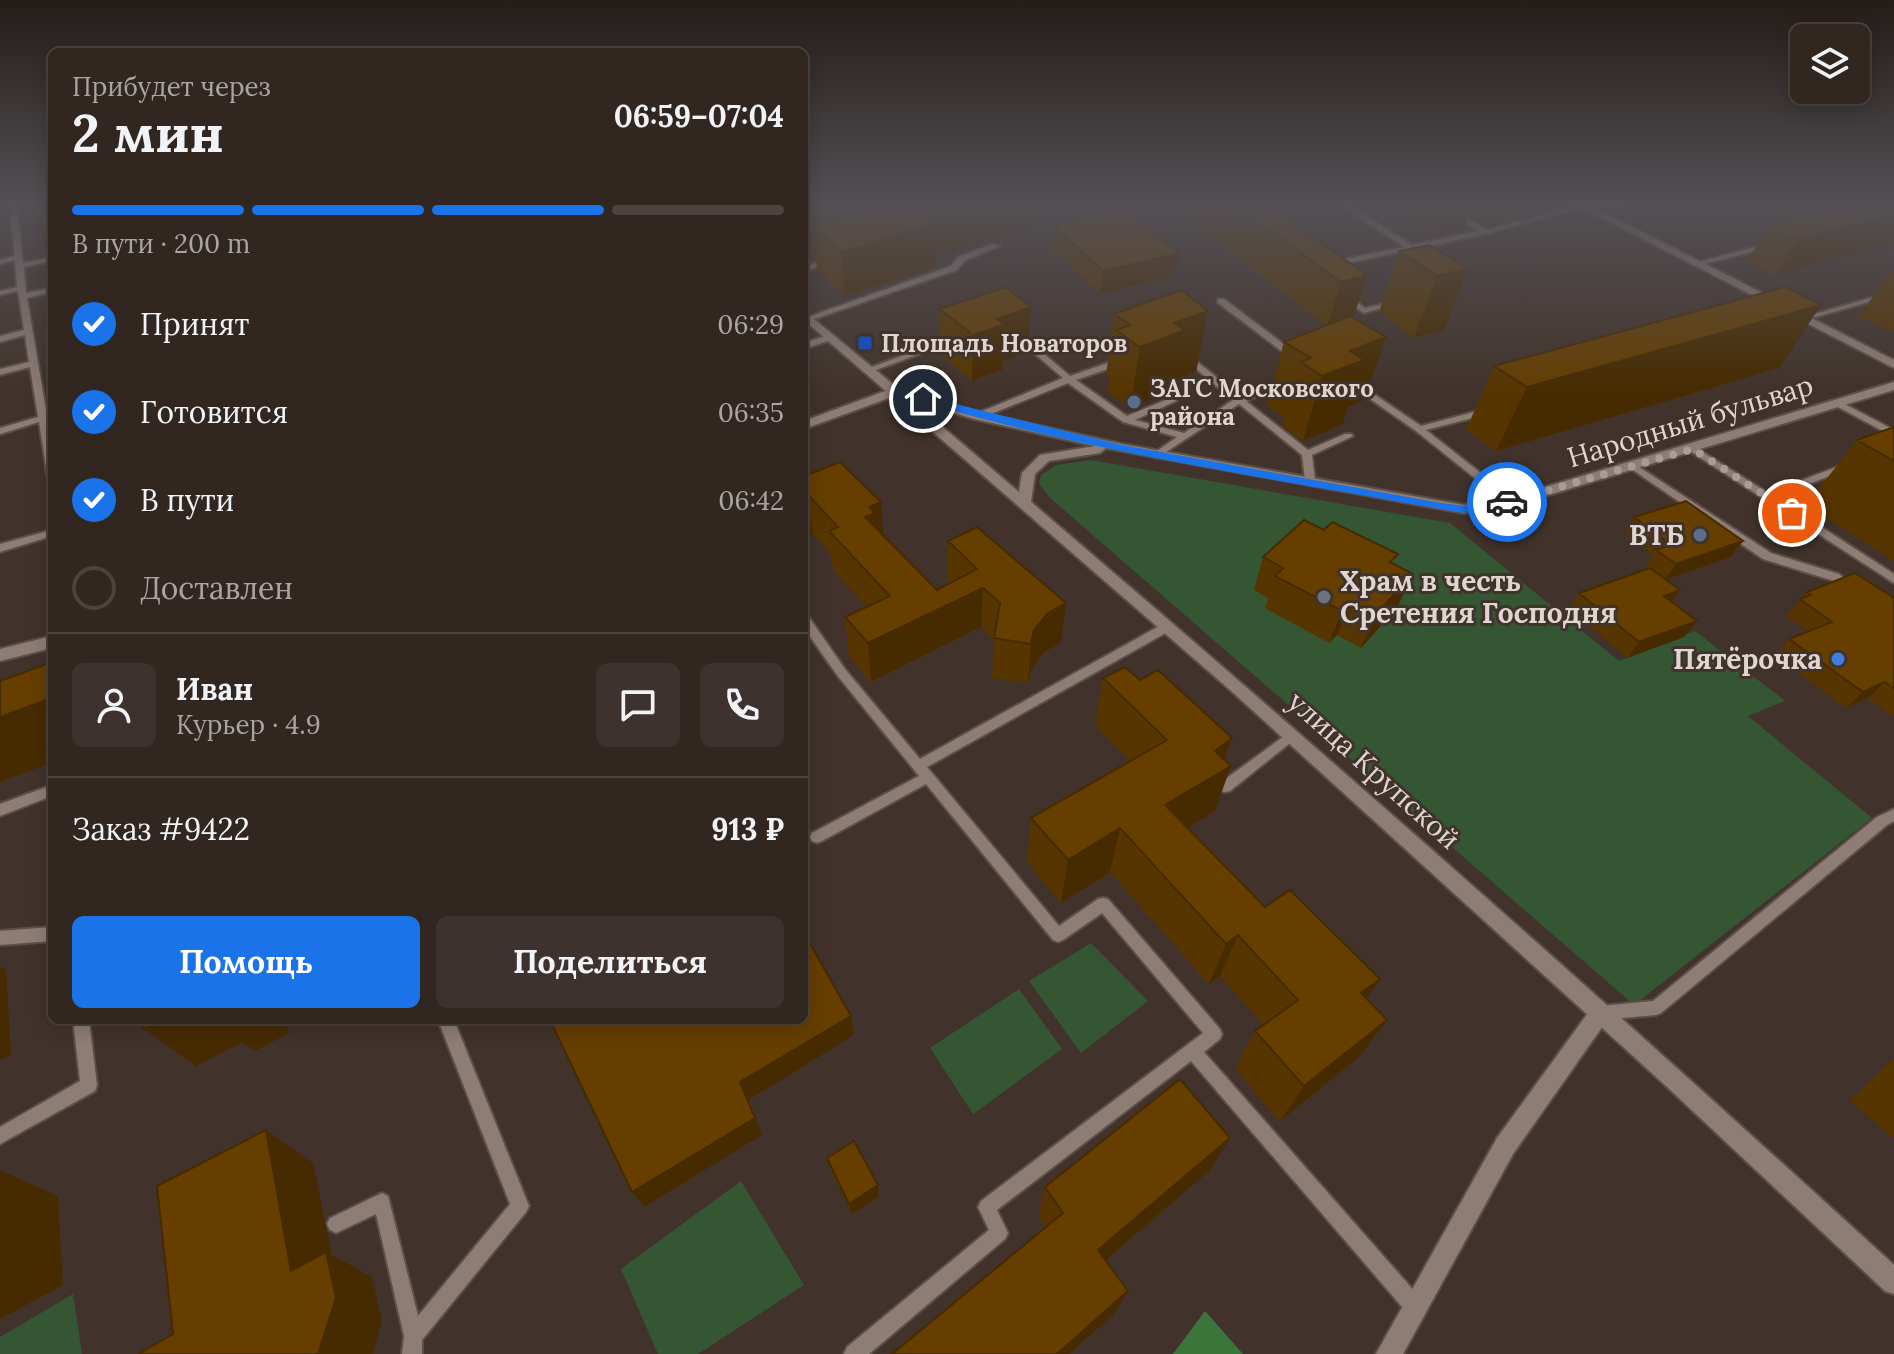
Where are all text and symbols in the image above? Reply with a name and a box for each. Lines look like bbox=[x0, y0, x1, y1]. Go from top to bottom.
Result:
map controls bbox=[1790, 24, 1870, 104]
button: layers bbox=[1790, 24, 1870, 104]
text: Прибудет через bbox=[72, 70, 271, 103]
text: 06:59–07:04 bbox=[614, 97, 784, 135]
text: 2 мин bbox=[72, 100, 224, 166]
text: В пути · 200 m bbox=[72, 227, 250, 260]
icon: check bbox=[72, 302, 116, 346]
text: Принят bbox=[140, 305, 249, 343]
text: 06:29 bbox=[717, 308, 784, 341]
place label: Площадь Новаторов bbox=[881, 328, 1127, 359]
marker: Площадь Новаторов bbox=[856, 334, 874, 352]
pin bbox=[889, 365, 957, 433]
street label: Народный бульвар bbox=[1563, 366, 1817, 476]
place label: ЗАГС Московского района bbox=[1150, 373, 1374, 432]
icon: home bbox=[901, 377, 945, 421]
icon: check bbox=[72, 390, 116, 434]
text: Готовится bbox=[140, 393, 288, 431]
marker: ЗАГС Московского района bbox=[1125, 393, 1143, 411]
text: 06:35 bbox=[718, 396, 784, 429]
courier bbox=[1467, 462, 1547, 542]
icon: check bbox=[72, 478, 116, 522]
pin bbox=[1758, 479, 1826, 547]
icon: car bbox=[1485, 480, 1529, 524]
text: В пути bbox=[140, 481, 234, 519]
text: 06:42 bbox=[718, 484, 784, 517]
icon: bag bbox=[1770, 491, 1814, 535]
place label: ВТБ bbox=[1629, 517, 1684, 553]
marker: ВТБ bbox=[1691, 526, 1709, 544]
place label: Храм в честь Сретения Господня bbox=[1340, 563, 1616, 631]
text: Доставлен bbox=[140, 569, 293, 607]
marker: Храм в честь Сретения Господня bbox=[1315, 588, 1333, 606]
place label: Пятёрочка bbox=[1673, 641, 1822, 677]
marker: Пятёрочка bbox=[1829, 650, 1847, 668]
button: person bbox=[72, 663, 156, 747]
button: chat bbox=[596, 663, 680, 747]
button: phone bbox=[700, 663, 784, 747]
text: Иван bbox=[176, 670, 253, 708]
street label: улица Крупской bbox=[1281, 683, 1467, 857]
text: Курьер · 4.9 bbox=[176, 708, 321, 741]
text: Заказ #9422 bbox=[72, 810, 250, 848]
text: 913 ₽ bbox=[711, 810, 784, 848]
button: Помощь bbox=[72, 916, 420, 1008]
button: Поделиться bbox=[436, 916, 784, 1008]

